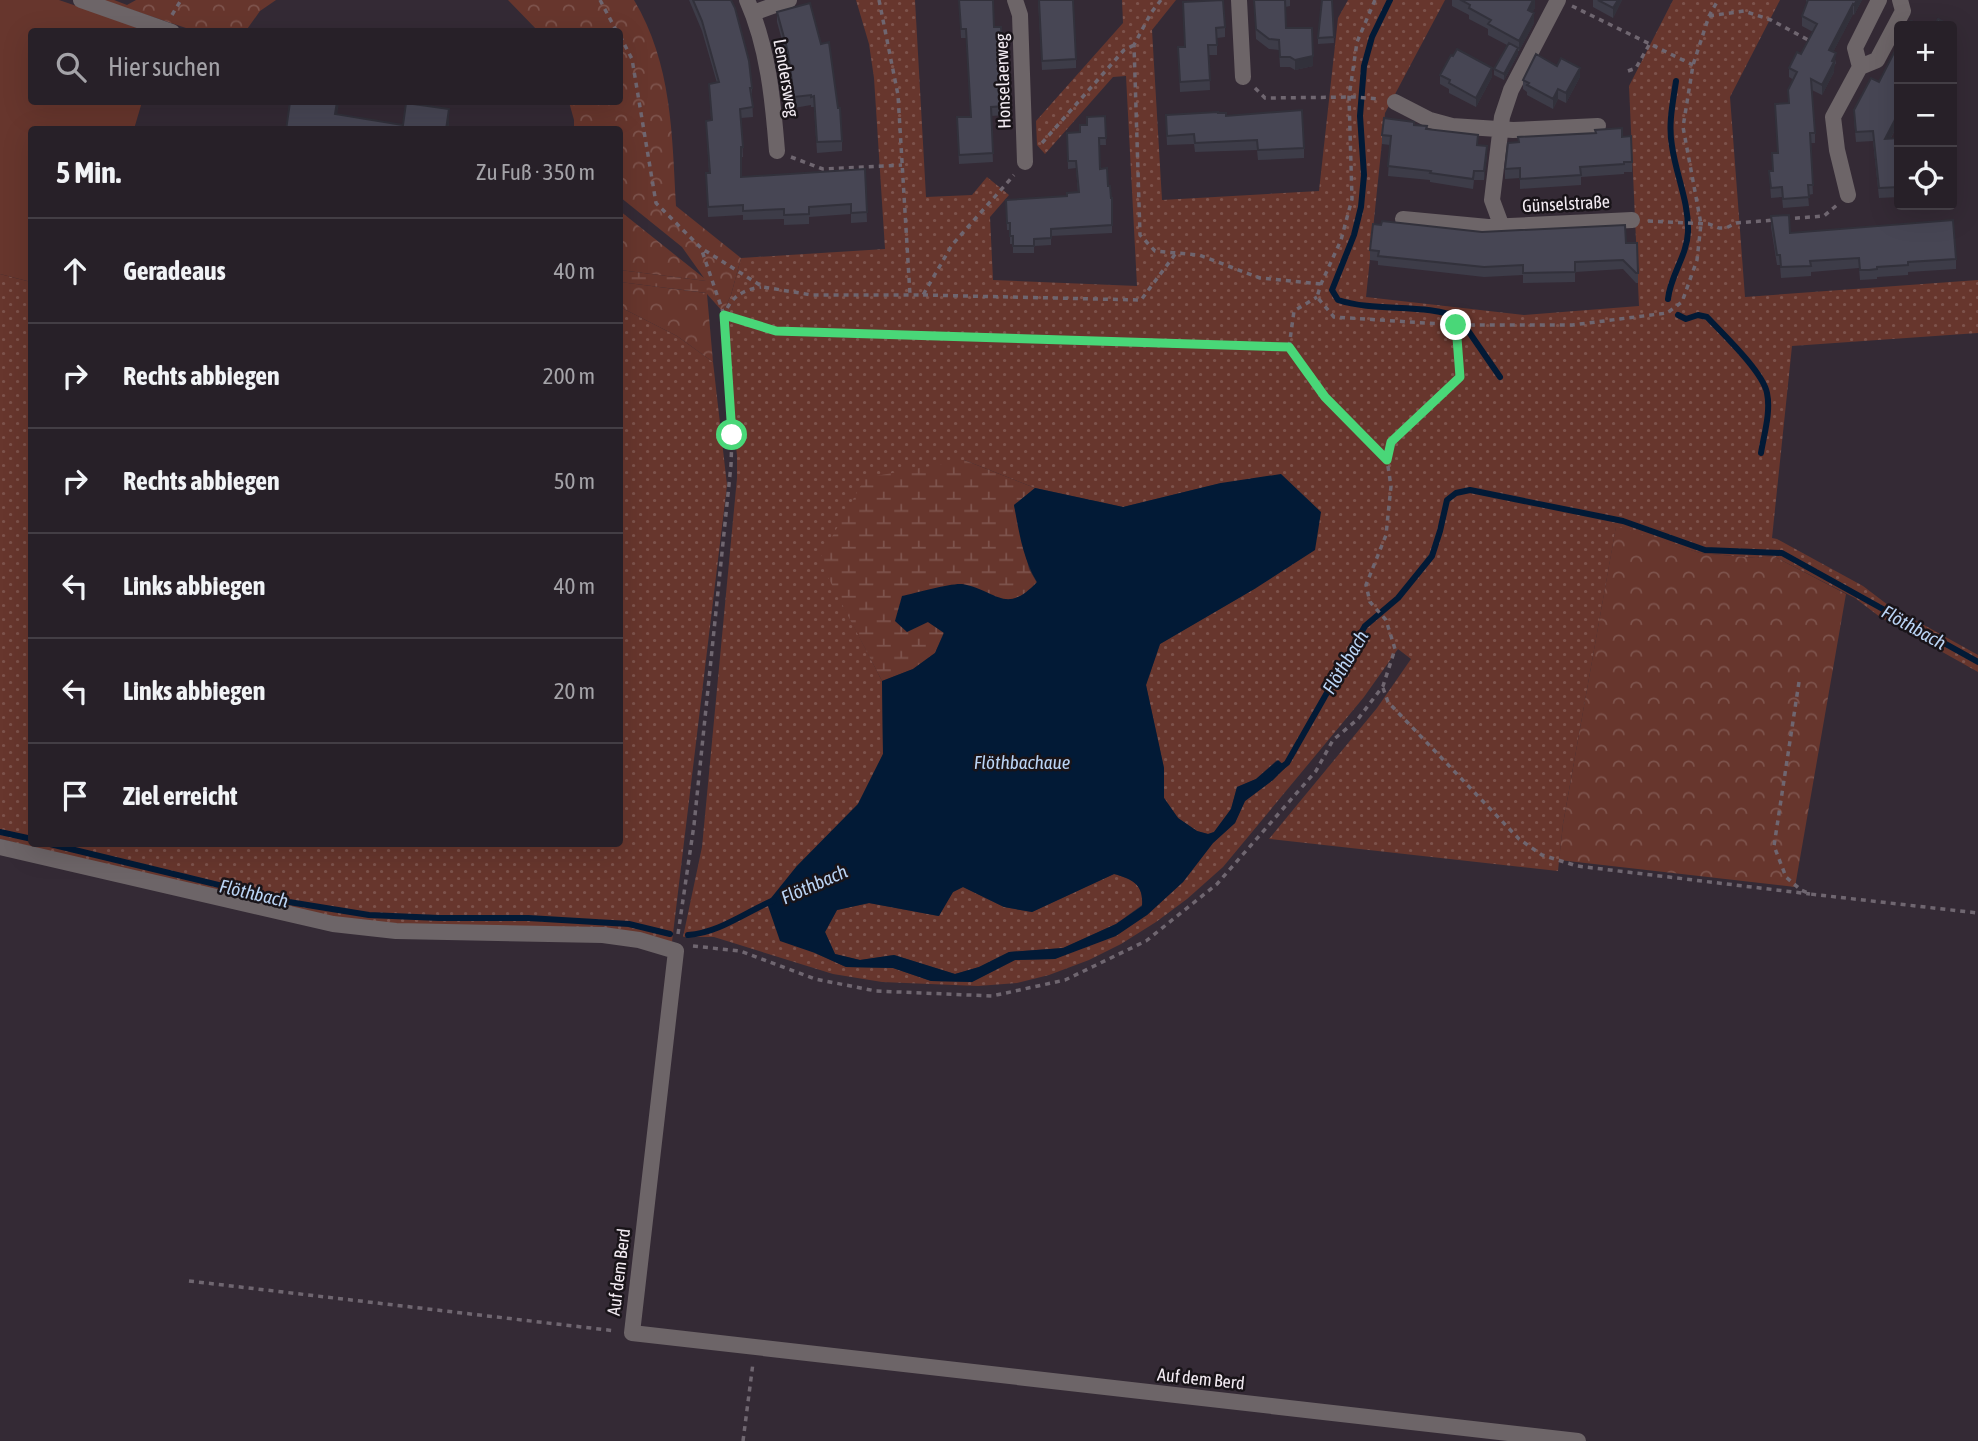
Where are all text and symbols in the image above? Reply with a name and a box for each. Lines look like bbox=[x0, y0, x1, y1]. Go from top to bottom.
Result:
map controls bbox=[1894, 21, 1957, 210]
button: + bbox=[1894, 21, 1957, 84]
search box bbox=[28, 28, 623, 105]
street label: Honselaerweg bbox=[990, 33, 1015, 129]
street label: Lendersweg bbox=[769, 37, 804, 119]
icon: search bbox=[52, 48, 90, 86]
text: Hier suchen bbox=[108, 52, 221, 82]
button: − bbox=[1894, 84, 1957, 147]
button: locate bbox=[1894, 147, 1957, 210]
text: 5 Min. bbox=[56, 155, 121, 189]
text: Zu Fuß · 350 m bbox=[476, 159, 595, 185]
street label: Günselstraße bbox=[1522, 191, 1610, 216]
icon: ahead bbox=[56, 252, 94, 290]
text: Geradeaus bbox=[123, 256, 226, 286]
text: 40 m bbox=[554, 258, 595, 284]
route end bbox=[1440, 309, 1471, 340]
icon: right bbox=[56, 357, 94, 395]
text: Rechts abbiegen bbox=[123, 361, 280, 391]
text: 200 m bbox=[543, 363, 595, 389]
route start bbox=[716, 419, 747, 450]
icon: right bbox=[56, 462, 94, 500]
text: Rechts abbiegen bbox=[123, 466, 280, 496]
text: 50 m bbox=[554, 468, 595, 494]
icon: left bbox=[56, 567, 94, 605]
text: Links abbiegen bbox=[123, 571, 265, 601]
text: 40 m bbox=[554, 573, 595, 599]
water label: Flöthbach bbox=[1878, 600, 1950, 654]
water label: Flöthbach bbox=[1318, 626, 1372, 698]
icon: left bbox=[56, 672, 94, 710]
text: Links abbiegen bbox=[123, 676, 265, 706]
text: 20 m bbox=[554, 678, 595, 704]
water label: Flöthbachaue bbox=[974, 751, 1070, 773]
icon: arrive bbox=[56, 777, 94, 815]
text: Ziel erreicht bbox=[123, 781, 238, 811]
water label: Flöthbach bbox=[777, 860, 851, 908]
water label: Flöthbach bbox=[217, 874, 291, 912]
street label: Auf dem Berd bbox=[603, 1227, 634, 1317]
street label: Auf dem Berd bbox=[1156, 1363, 1246, 1394]

